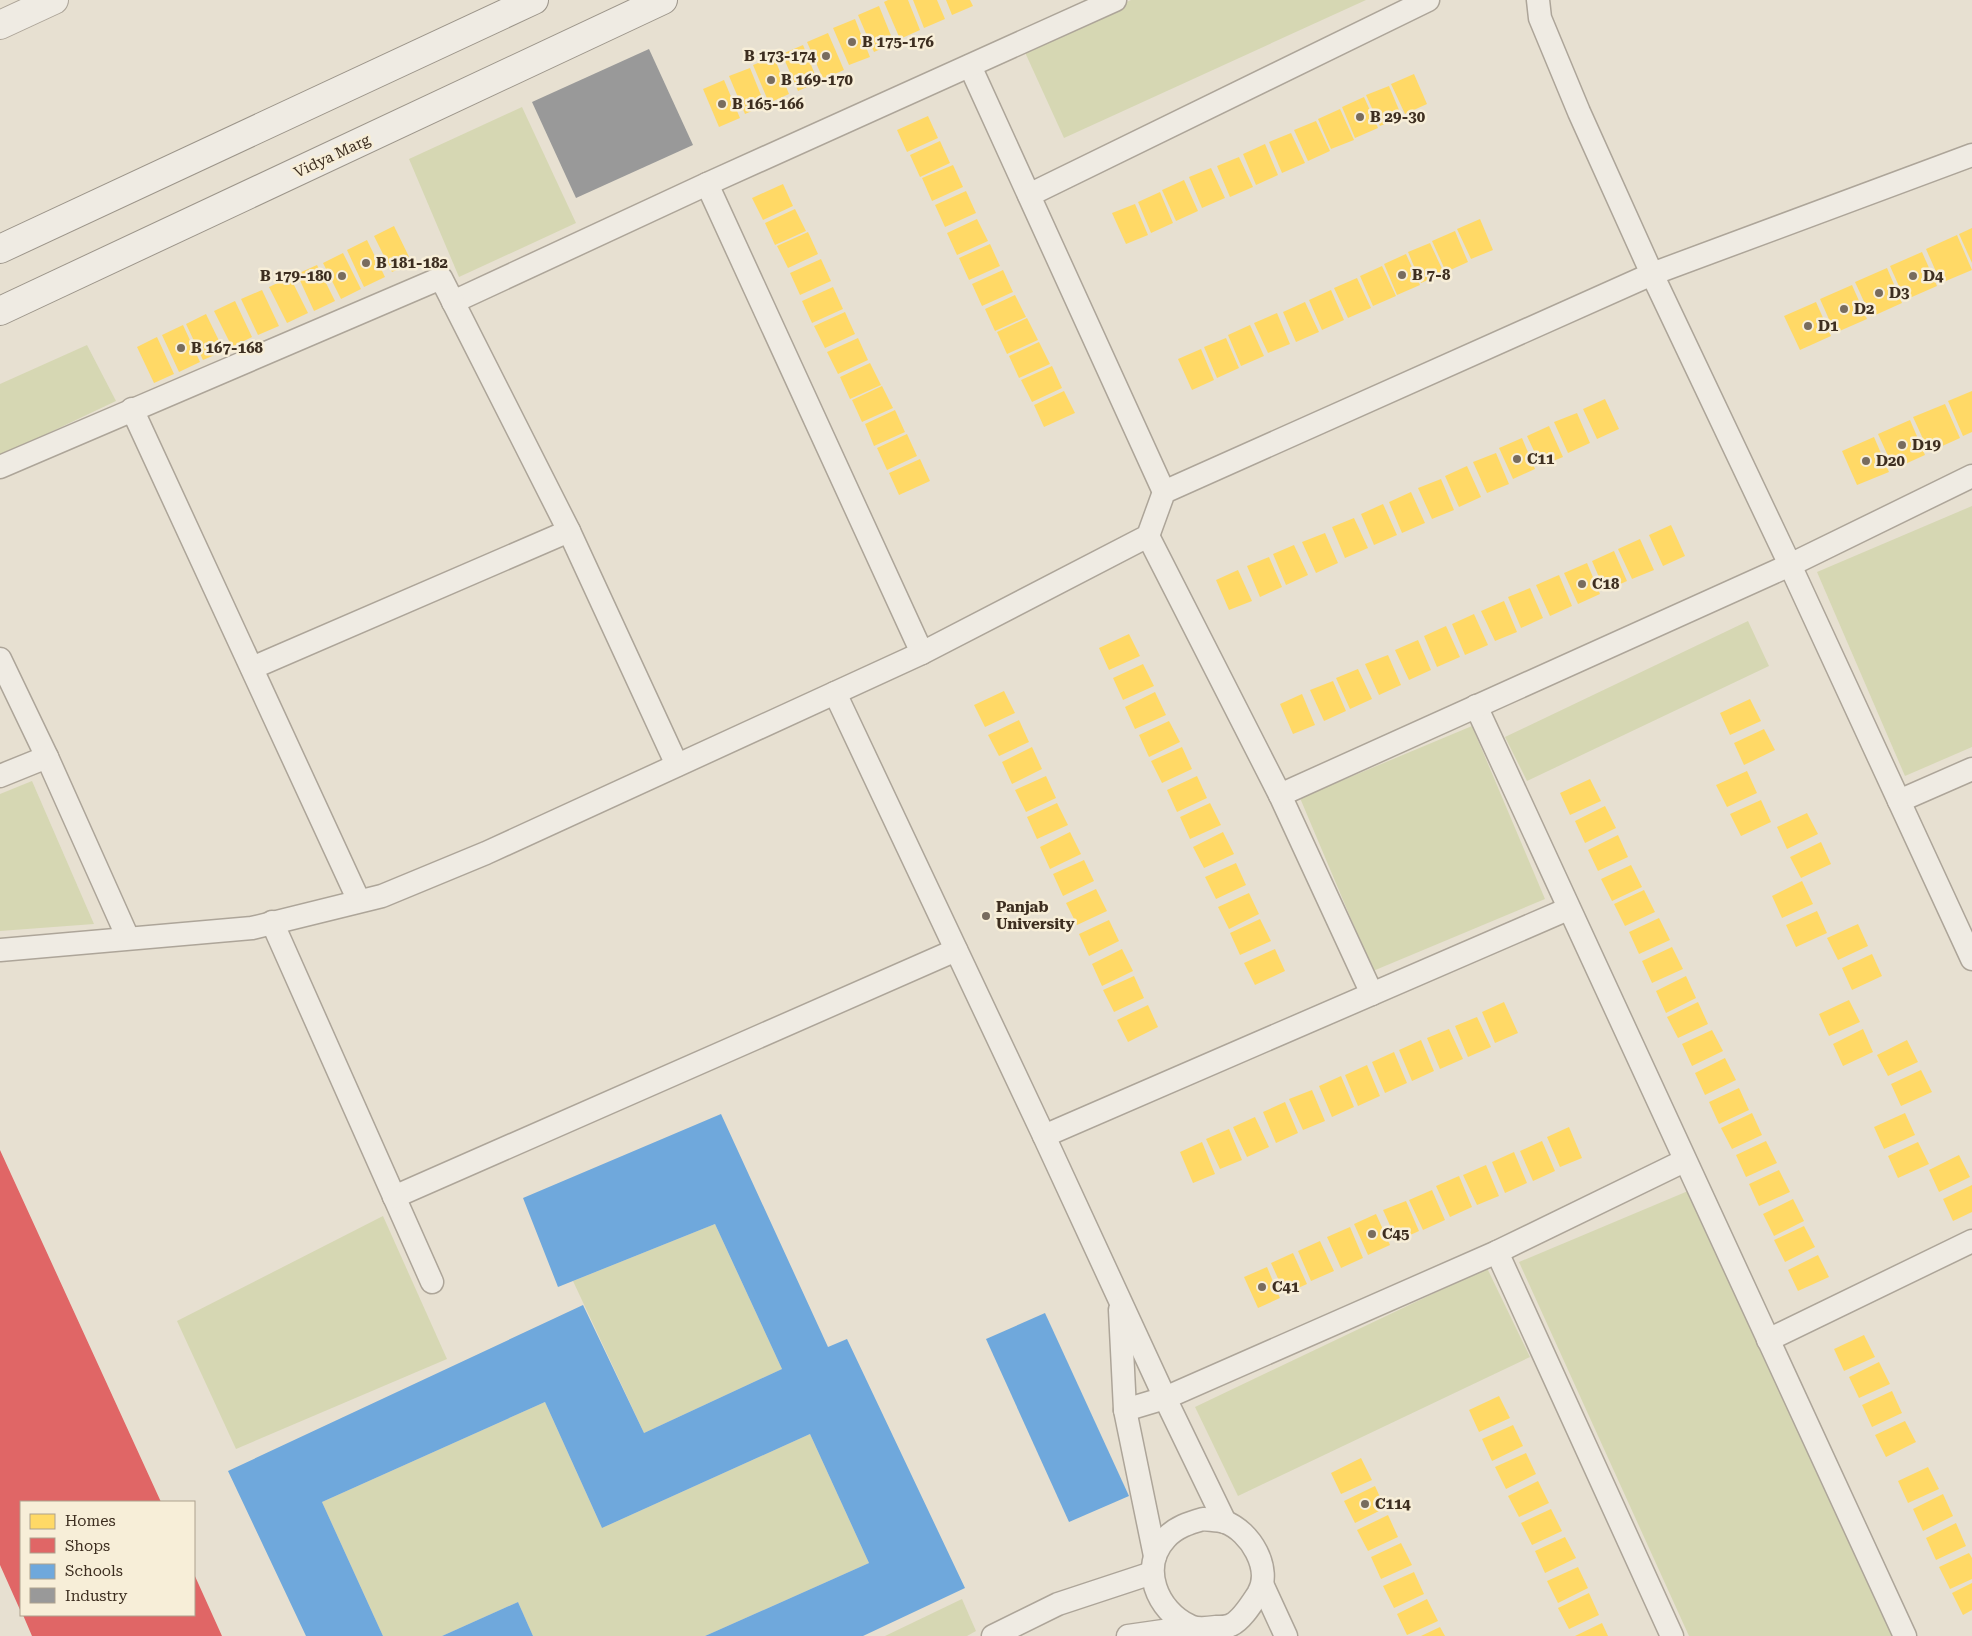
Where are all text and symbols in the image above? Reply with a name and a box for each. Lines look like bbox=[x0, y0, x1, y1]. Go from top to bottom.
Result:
place label: B 175-176 bbox=[862, 33, 935, 51]
marker: B 175-176 bbox=[846, 36, 858, 48]
place label: B 173-174 bbox=[744, 47, 817, 65]
marker: B 173-174 bbox=[820, 50, 832, 62]
place label: B 169-170 bbox=[781, 71, 854, 89]
marker: B 169-170 bbox=[765, 74, 777, 86]
place label: B 165-166 bbox=[732, 95, 805, 113]
marker: B 165-166 bbox=[716, 98, 728, 110]
place label: B 29-30 bbox=[1370, 108, 1426, 126]
marker: B 29-30 bbox=[1354, 111, 1366, 123]
street label: Vidya Marg bbox=[291, 130, 373, 182]
place label: B 181-182 bbox=[376, 254, 448, 272]
marker: B 181-182 bbox=[360, 257, 372, 269]
place label: B 7-8 bbox=[1412, 266, 1451, 284]
place label: B 179-180 bbox=[260, 267, 333, 285]
place label: D4 bbox=[1923, 267, 1944, 285]
marker: B 7-8 bbox=[1396, 269, 1408, 281]
marker: B 179-180 bbox=[336, 270, 348, 282]
marker: D4 bbox=[1907, 270, 1919, 282]
place label: D3 bbox=[1889, 284, 1910, 302]
marker: D3 bbox=[1873, 287, 1885, 299]
place label: D2 bbox=[1854, 300, 1874, 318]
marker: D2 bbox=[1838, 303, 1850, 315]
place label: D1 bbox=[1818, 317, 1839, 335]
marker: D1 bbox=[1802, 320, 1814, 332]
place label: B 167-168 bbox=[191, 339, 264, 357]
marker: B 167-168 bbox=[175, 342, 187, 354]
place label: D19 bbox=[1912, 436, 1941, 454]
marker: D19 bbox=[1896, 439, 1908, 451]
place label: C11 bbox=[1527, 450, 1555, 468]
place label: D20 bbox=[1876, 452, 1905, 470]
marker: C11 bbox=[1511, 453, 1523, 465]
marker: D20 bbox=[1860, 455, 1872, 467]
place label: C18 bbox=[1592, 575, 1620, 593]
marker: C18 bbox=[1576, 578, 1588, 590]
place label: Panjab University bbox=[996, 898, 1075, 933]
marker: Panjab University bbox=[980, 910, 992, 922]
place label: C45 bbox=[1382, 1225, 1409, 1243]
marker: C45 bbox=[1366, 1228, 1378, 1240]
place label: C41 bbox=[1272, 1278, 1300, 1296]
marker: C41 bbox=[1256, 1281, 1268, 1293]
place label: C114 bbox=[1375, 1495, 1411, 1513]
marker: C114 bbox=[1359, 1498, 1371, 1510]
legend bbox=[20, 1501, 195, 1616]
text: Homes bbox=[65, 1512, 116, 1530]
text: Shops bbox=[65, 1537, 110, 1555]
text: Schools bbox=[65, 1562, 123, 1580]
text: Industry bbox=[65, 1587, 127, 1605]

